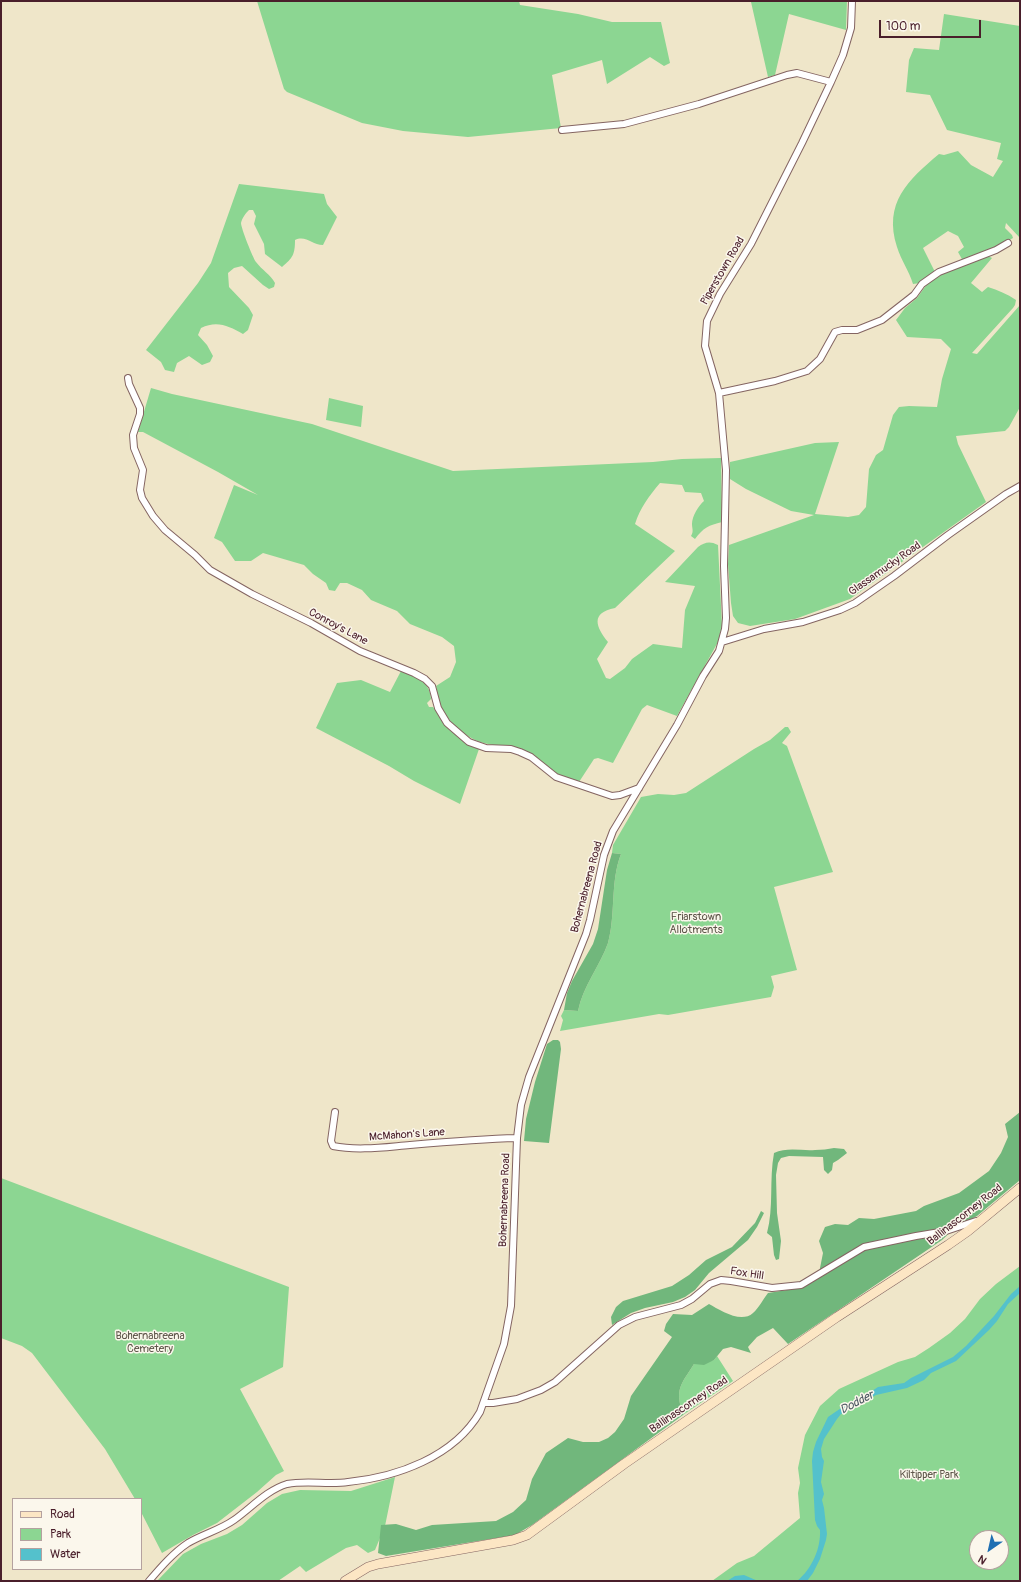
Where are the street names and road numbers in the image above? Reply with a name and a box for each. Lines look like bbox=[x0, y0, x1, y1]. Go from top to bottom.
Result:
street label: Piperstown Road bbox=[698, 235, 748, 307]
street label: Glassamucky Road bbox=[846, 539, 924, 599]
street label: Conroy's Lane bbox=[306, 606, 370, 648]
street label: Bohernabreena Road bbox=[568, 840, 606, 934]
street label: McMahon's Lane bbox=[369, 1126, 445, 1144]
street label: Bohernabreena Road bbox=[497, 1153, 513, 1247]
street label: Ballinascorney Road bbox=[925, 1182, 1005, 1248]
street label: Fox Hill bbox=[729, 1265, 765, 1283]
street label: Ballinascorney Road bbox=[647, 1374, 731, 1436]

